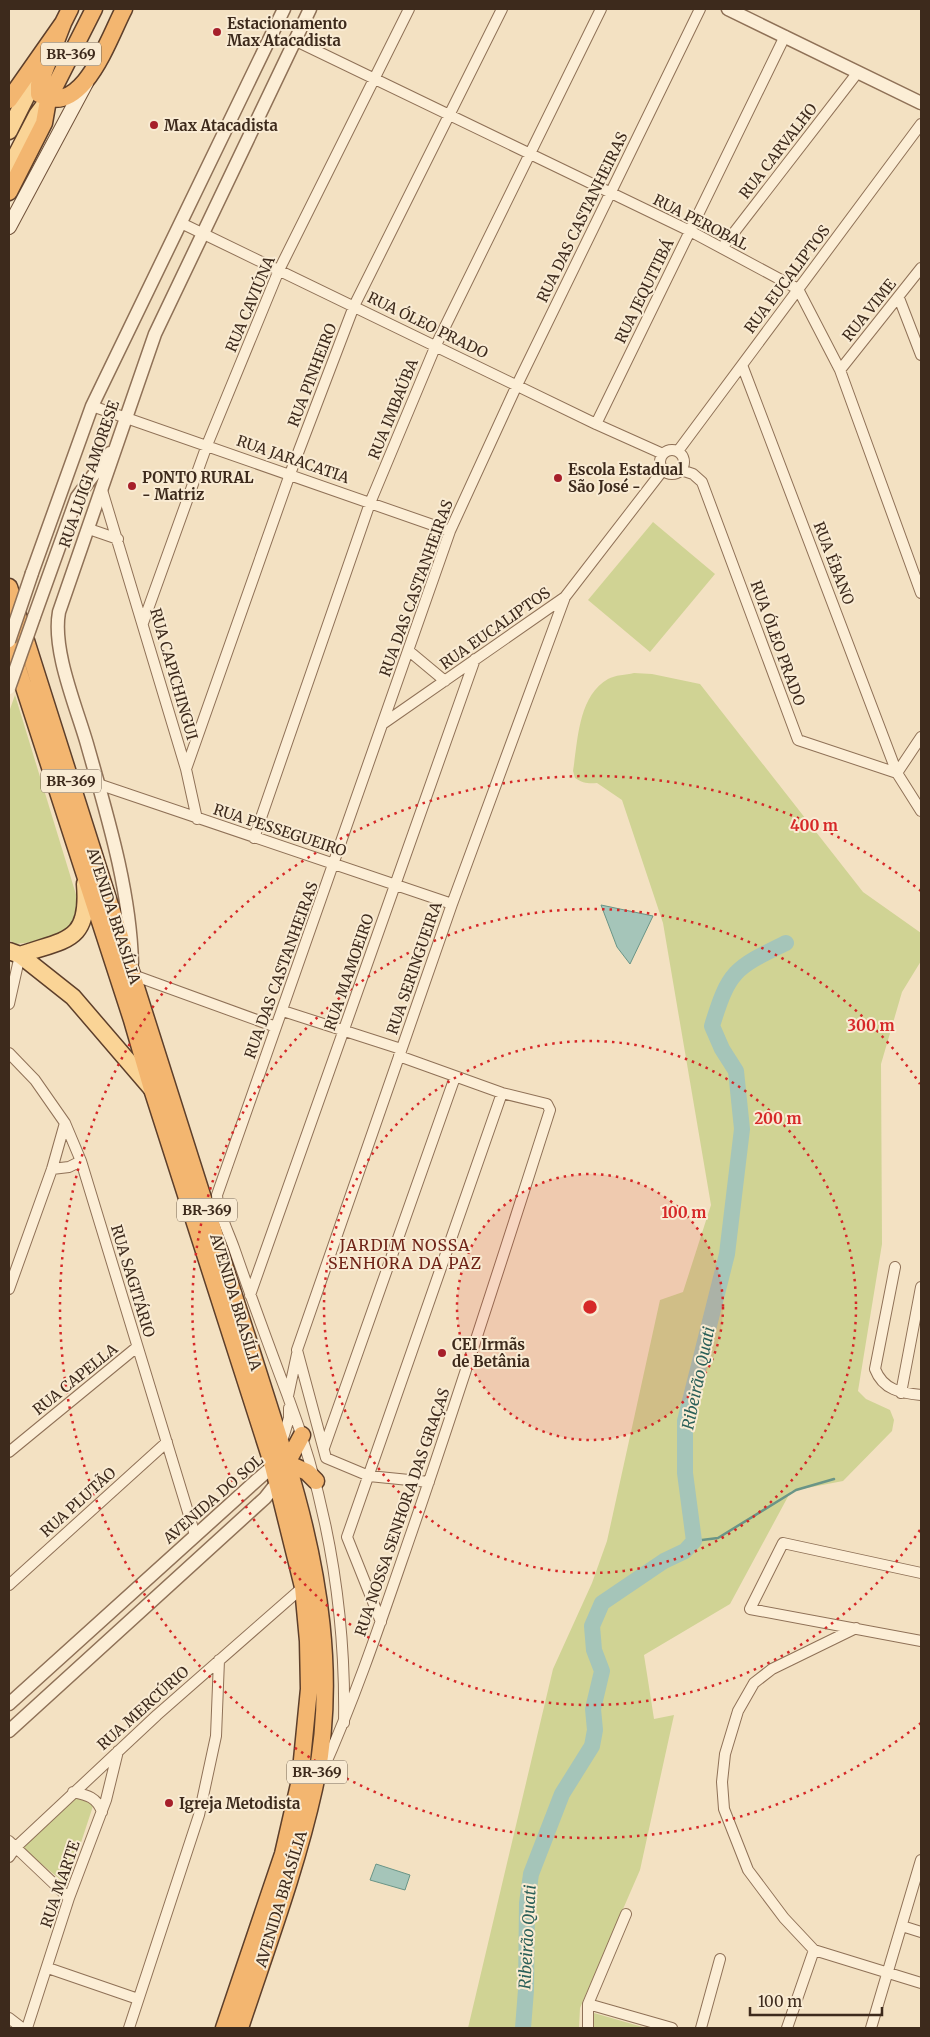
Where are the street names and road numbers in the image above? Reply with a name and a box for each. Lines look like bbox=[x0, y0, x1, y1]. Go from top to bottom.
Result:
road number: BR-369 bbox=[41, 42, 101, 66]
street label: RUA CARVALHO bbox=[735, 99, 821, 203]
street label: RUA DAS CASTANHEIRAS bbox=[532, 129, 632, 305]
street label: RUA PEROBAL bbox=[650, 190, 752, 254]
street label: RUA EUCALIPTOS bbox=[740, 221, 834, 337]
street label: RUA JEQUITIBÁ bbox=[610, 235, 678, 346]
street label: RUA CAVIÚNA bbox=[220, 252, 279, 355]
street label: RUA VIME bbox=[838, 275, 900, 345]
street label: RUA ÓLEO PRADO bbox=[365, 287, 492, 363]
street label: RUA PINHEIRO bbox=[283, 320, 341, 430]
street label: RUA IMBAÚBA bbox=[363, 355, 422, 462]
street label: RUA LUIGI AMORESE bbox=[55, 398, 123, 550]
street label: RUA JARACATIA bbox=[234, 431, 352, 487]
street label: RUA DAS CASTANHEIRAS bbox=[375, 497, 457, 679]
street label: RUA ÉBANO bbox=[809, 518, 860, 607]
street label: RUA ÓLEO PRADO bbox=[747, 577, 810, 708]
street label: RUA EUCALIPTOS bbox=[436, 583, 554, 673]
street label: RUA CAPICHINGUI bbox=[146, 606, 202, 742]
road number: BR-369 bbox=[41, 769, 101, 792]
street label: RUA PESSEGUEIRO bbox=[211, 800, 349, 861]
street label: AVENIDA BRASÍLIA bbox=[83, 844, 146, 987]
street label: RUA DAS CASTANHEIRAS bbox=[240, 879, 322, 1061]
street label: RUA SERINGUEIRA bbox=[382, 899, 446, 1037]
street label: RUA MAMOEIRO bbox=[320, 911, 378, 1033]
road number: BR-369 bbox=[177, 1198, 237, 1222]
street label: RUA SAGITÁRIO bbox=[107, 1222, 160, 1340]
street label: AVENIDA BRASÍLIA bbox=[206, 1230, 267, 1373]
street label: RUA CAPELLA bbox=[29, 1339, 121, 1419]
street label: RUA NOSSA SENHORA DAS GRAÇAS bbox=[351, 1385, 454, 1639]
street label: AVENIDA DO SOL bbox=[158, 1450, 267, 1548]
street label: RUA PLUTÃO bbox=[36, 1463, 120, 1541]
street label: RUA MERCÚRIO bbox=[93, 1661, 193, 1754]
road number: BR-369 bbox=[287, 1760, 347, 1784]
street label: AVENIDA BRASÍLIA bbox=[250, 1828, 311, 1971]
street label: RUA MARTE bbox=[36, 1838, 84, 1930]

